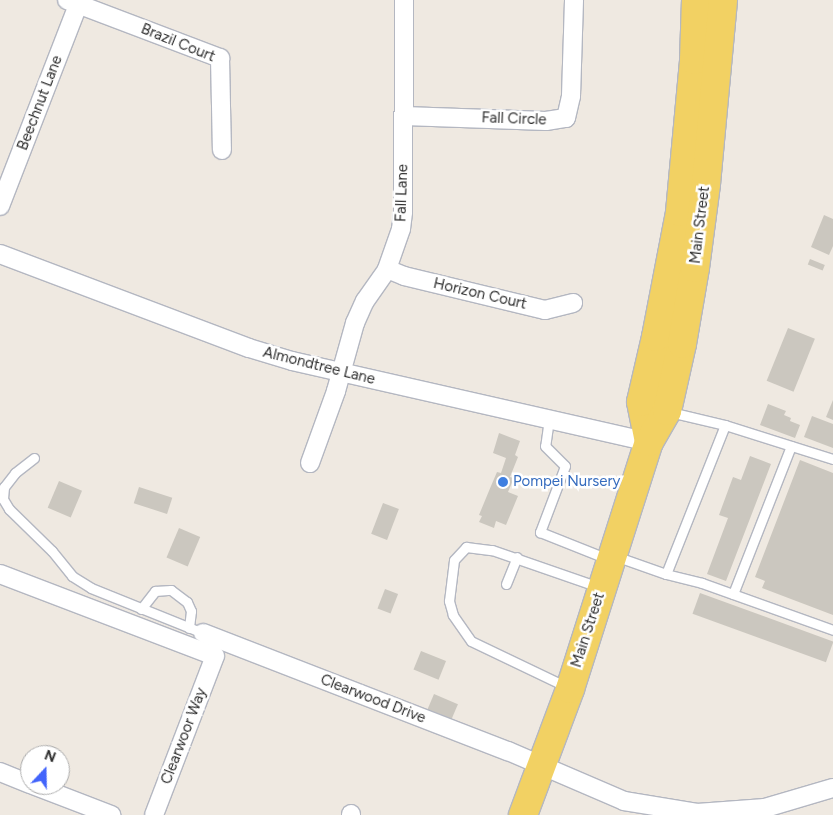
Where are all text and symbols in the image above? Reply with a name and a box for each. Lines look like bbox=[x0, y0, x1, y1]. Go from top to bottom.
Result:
street label: Brazil Court bbox=[138, 20, 218, 66]
street label: Beechnut Lane bbox=[14, 53, 66, 153]
street label: Fall Circle bbox=[481, 109, 547, 129]
street label: Fall Lane bbox=[392, 164, 412, 222]
street label: Main Street bbox=[686, 185, 714, 265]
street label: Horizon Court bbox=[432, 275, 528, 313]
street label: Almondtree Lane bbox=[261, 343, 377, 389]
place label: Pompei Nursery bbox=[513, 473, 620, 491]
marker: Pompei Nursery bbox=[497, 476, 509, 488]
street label: Main Street bbox=[567, 590, 609, 670]
street label: Clearwood Drive bbox=[318, 671, 428, 727]
street label: Clearwoor Way bbox=[157, 685, 211, 787]
north arrow bbox=[20, 745, 70, 795]
text: N bbox=[42, 747, 58, 766]

